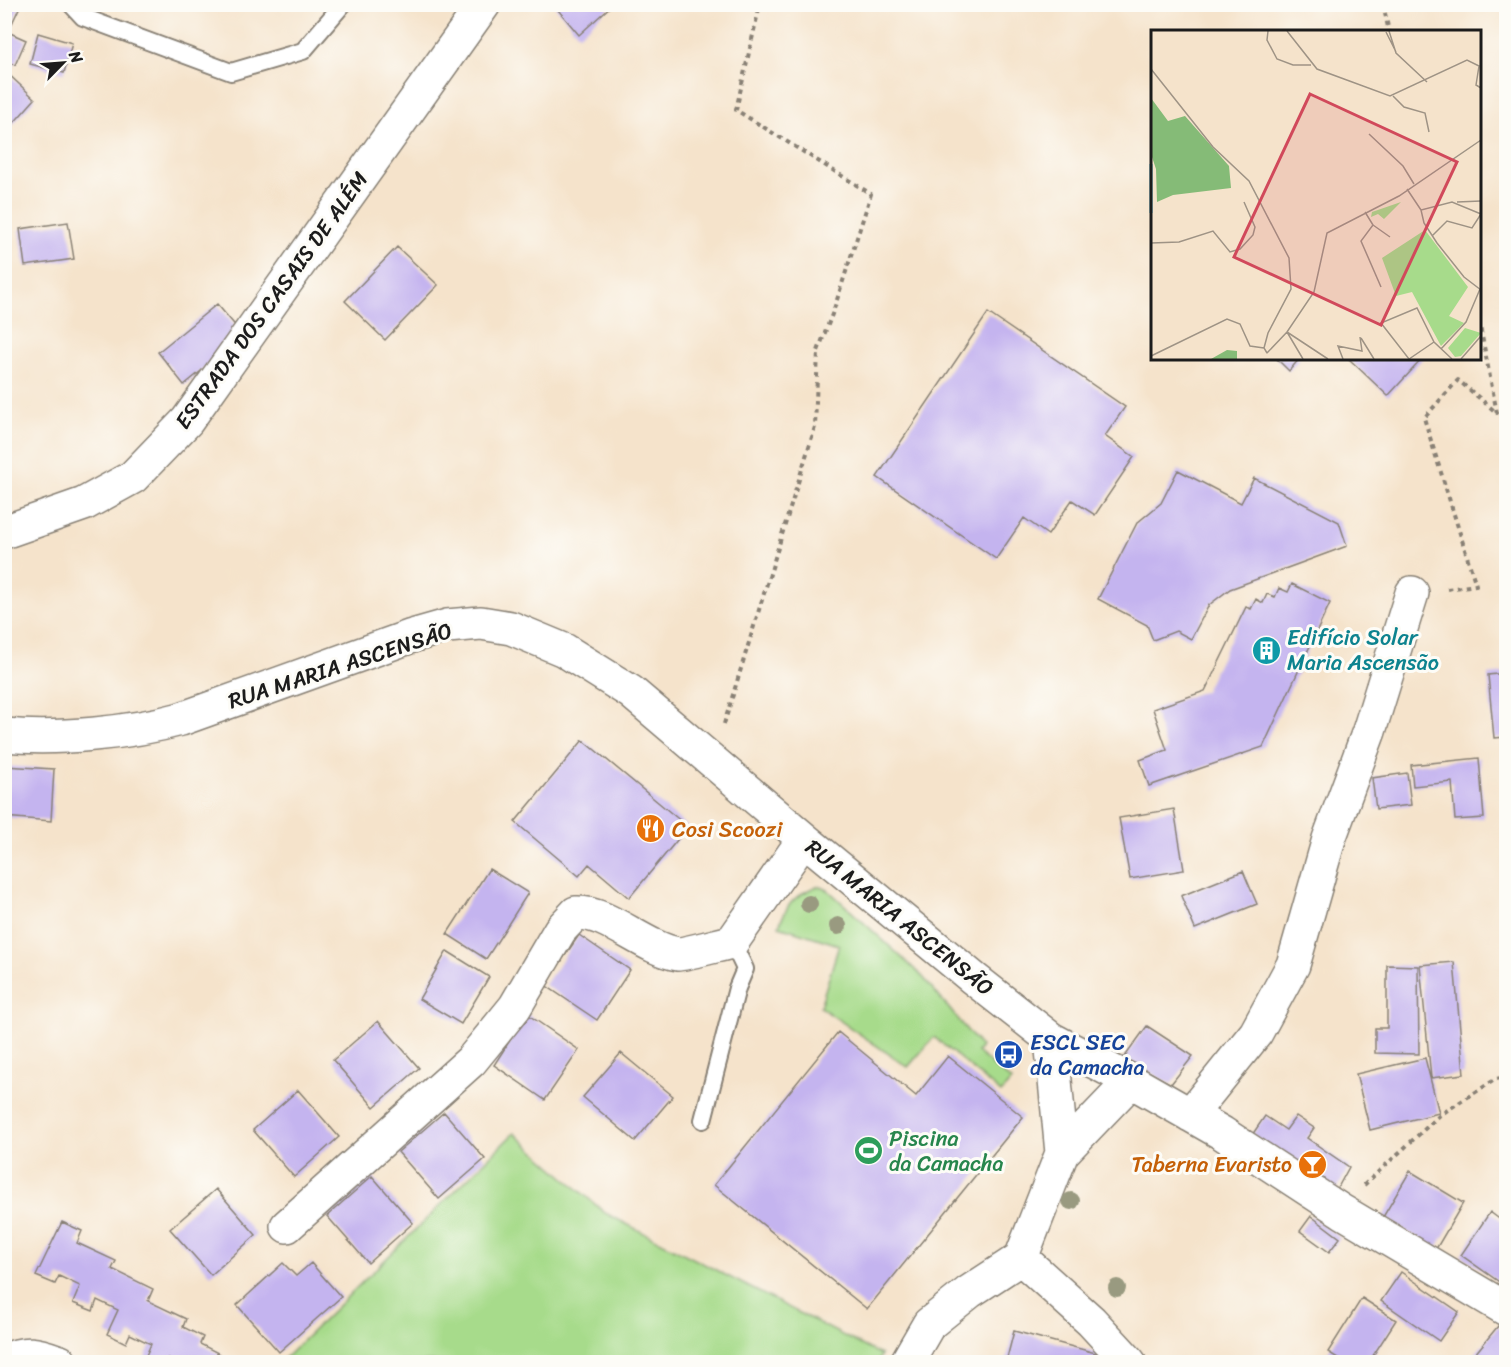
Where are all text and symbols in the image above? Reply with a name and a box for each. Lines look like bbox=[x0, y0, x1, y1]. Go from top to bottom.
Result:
inset map bbox=[1151, 30, 1481, 360]
north arrow bbox=[33, 33, 93, 93]
text: N bbox=[60, 45, 92, 69]
street label: ESTRADA DOS CASAIS DE ALÉM bbox=[164, 163, 379, 438]
street label: RUA MARIA ASCENSÃO bbox=[223, 611, 457, 720]
place label: Edifício Solar Maria Ascensão bbox=[1287, 618, 1439, 682]
building icon: Edifício Solar Maria Ascensão bbox=[1250, 634, 1282, 666]
place label: Cosi Scoozi bbox=[672, 810, 783, 849]
restaurant icon: Cosi Scoozi bbox=[635, 813, 667, 845]
street label: RUA MARIA ASCENSÃO bbox=[797, 829, 1003, 1006]
place label: ESCL SEC da Camacha bbox=[1030, 1023, 1145, 1087]
bus stop icon: ESCL SEC da Camacha bbox=[993, 1039, 1025, 1071]
place label: Piscina da Camacha bbox=[889, 1119, 1004, 1183]
sports icon: Piscina da Camacha bbox=[852, 1135, 884, 1167]
place label: Taberna Evaristo bbox=[1131, 1145, 1292, 1184]
bar icon: Taberna Evaristo bbox=[1297, 1148, 1329, 1180]

